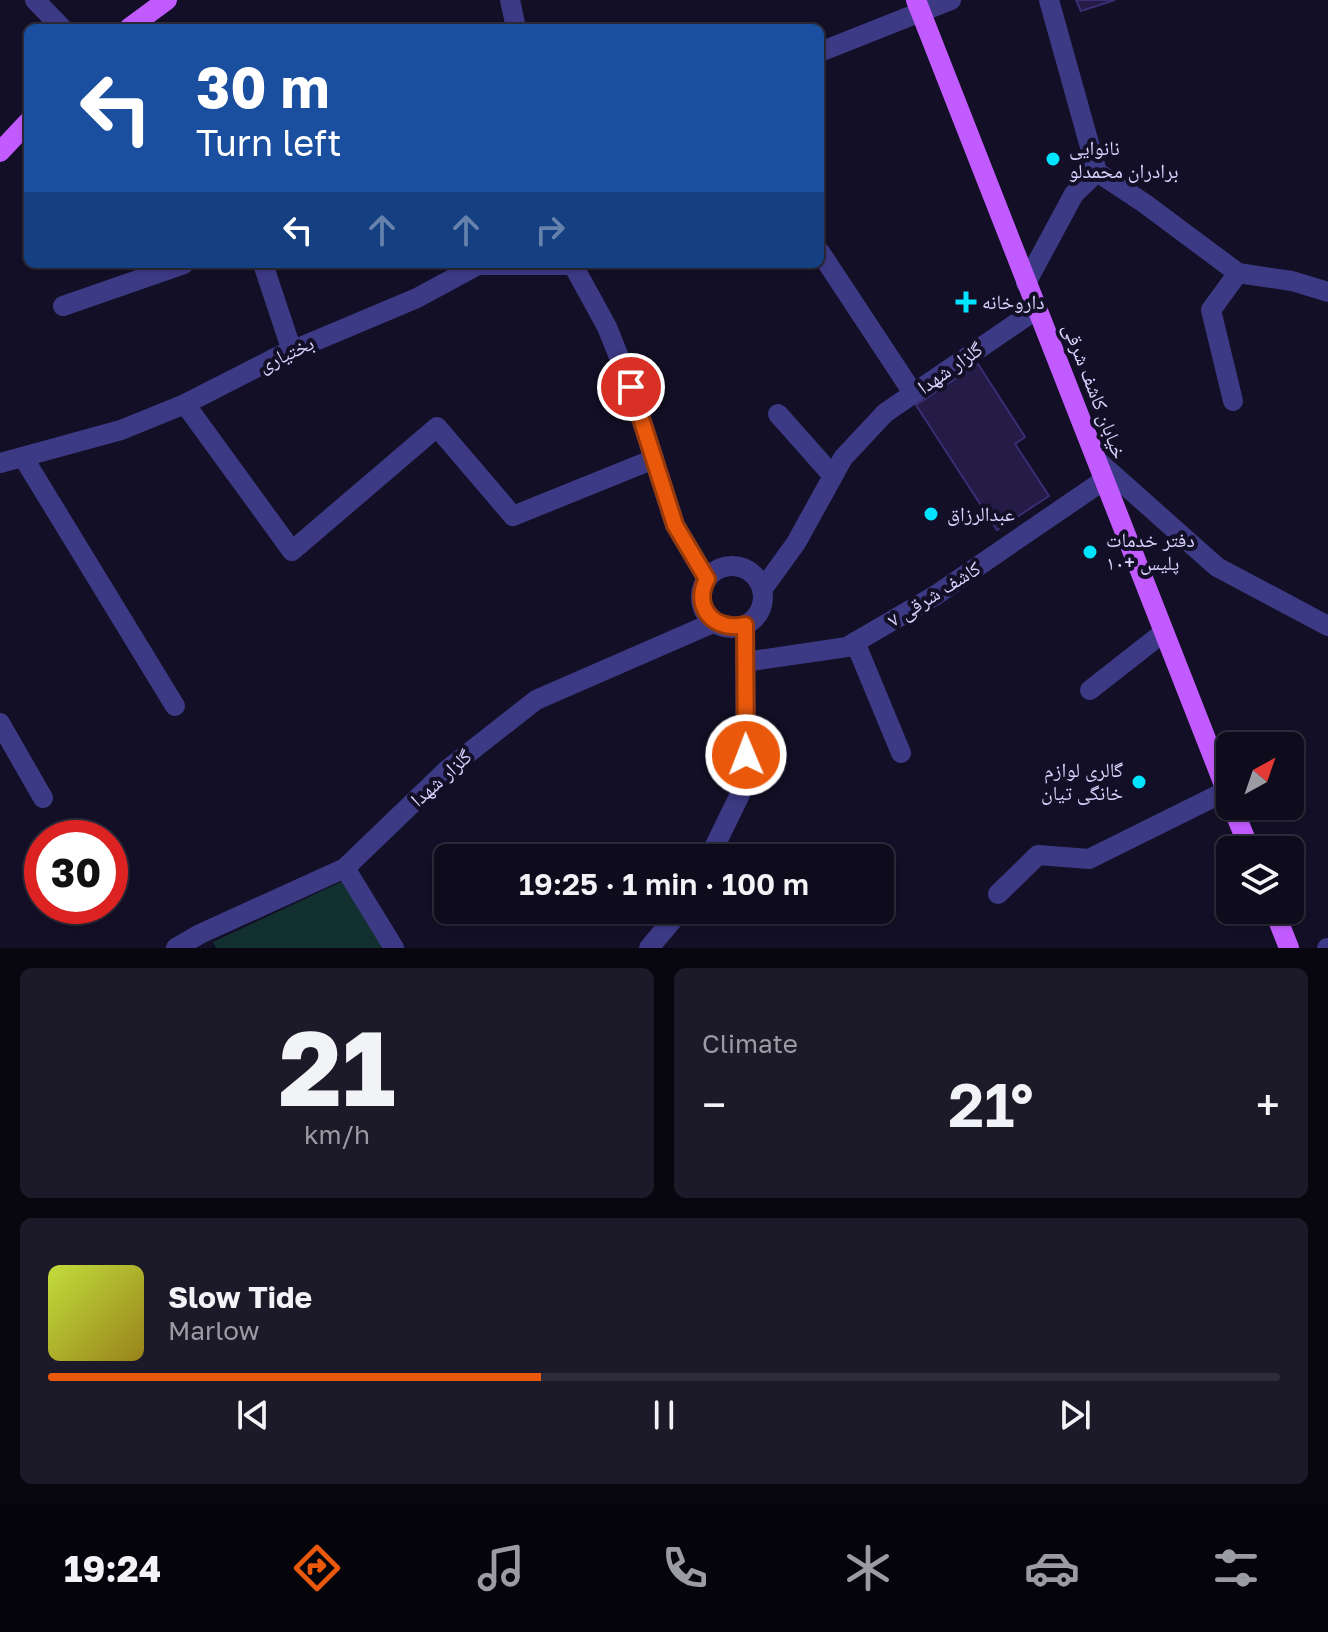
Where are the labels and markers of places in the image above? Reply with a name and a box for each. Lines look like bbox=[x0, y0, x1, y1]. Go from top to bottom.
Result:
place label: نانوایی برادران محمدلو bbox=[1069, 135, 1179, 183]
marker: نانوایی برادران محمدلو bbox=[1044, 150, 1062, 168]
place label: داروخانه bbox=[982, 289, 1044, 313]
marker: داروخانه bbox=[957, 293, 975, 311]
pin bbox=[597, 353, 665, 421]
place label: عبدالرزاق bbox=[947, 501, 1015, 526]
marker: عبدالرزاق bbox=[922, 505, 940, 523]
place label: دفتر خدمات پلیس +۱۰ bbox=[1106, 527, 1195, 575]
marker: دفتر خدمات پلیس +۱۰ bbox=[1081, 543, 1099, 561]
place label: گالری لوازم خانگی تیان bbox=[1041, 757, 1123, 805]
marker: گالری لوازم خانگی تیان bbox=[1130, 773, 1148, 791]

